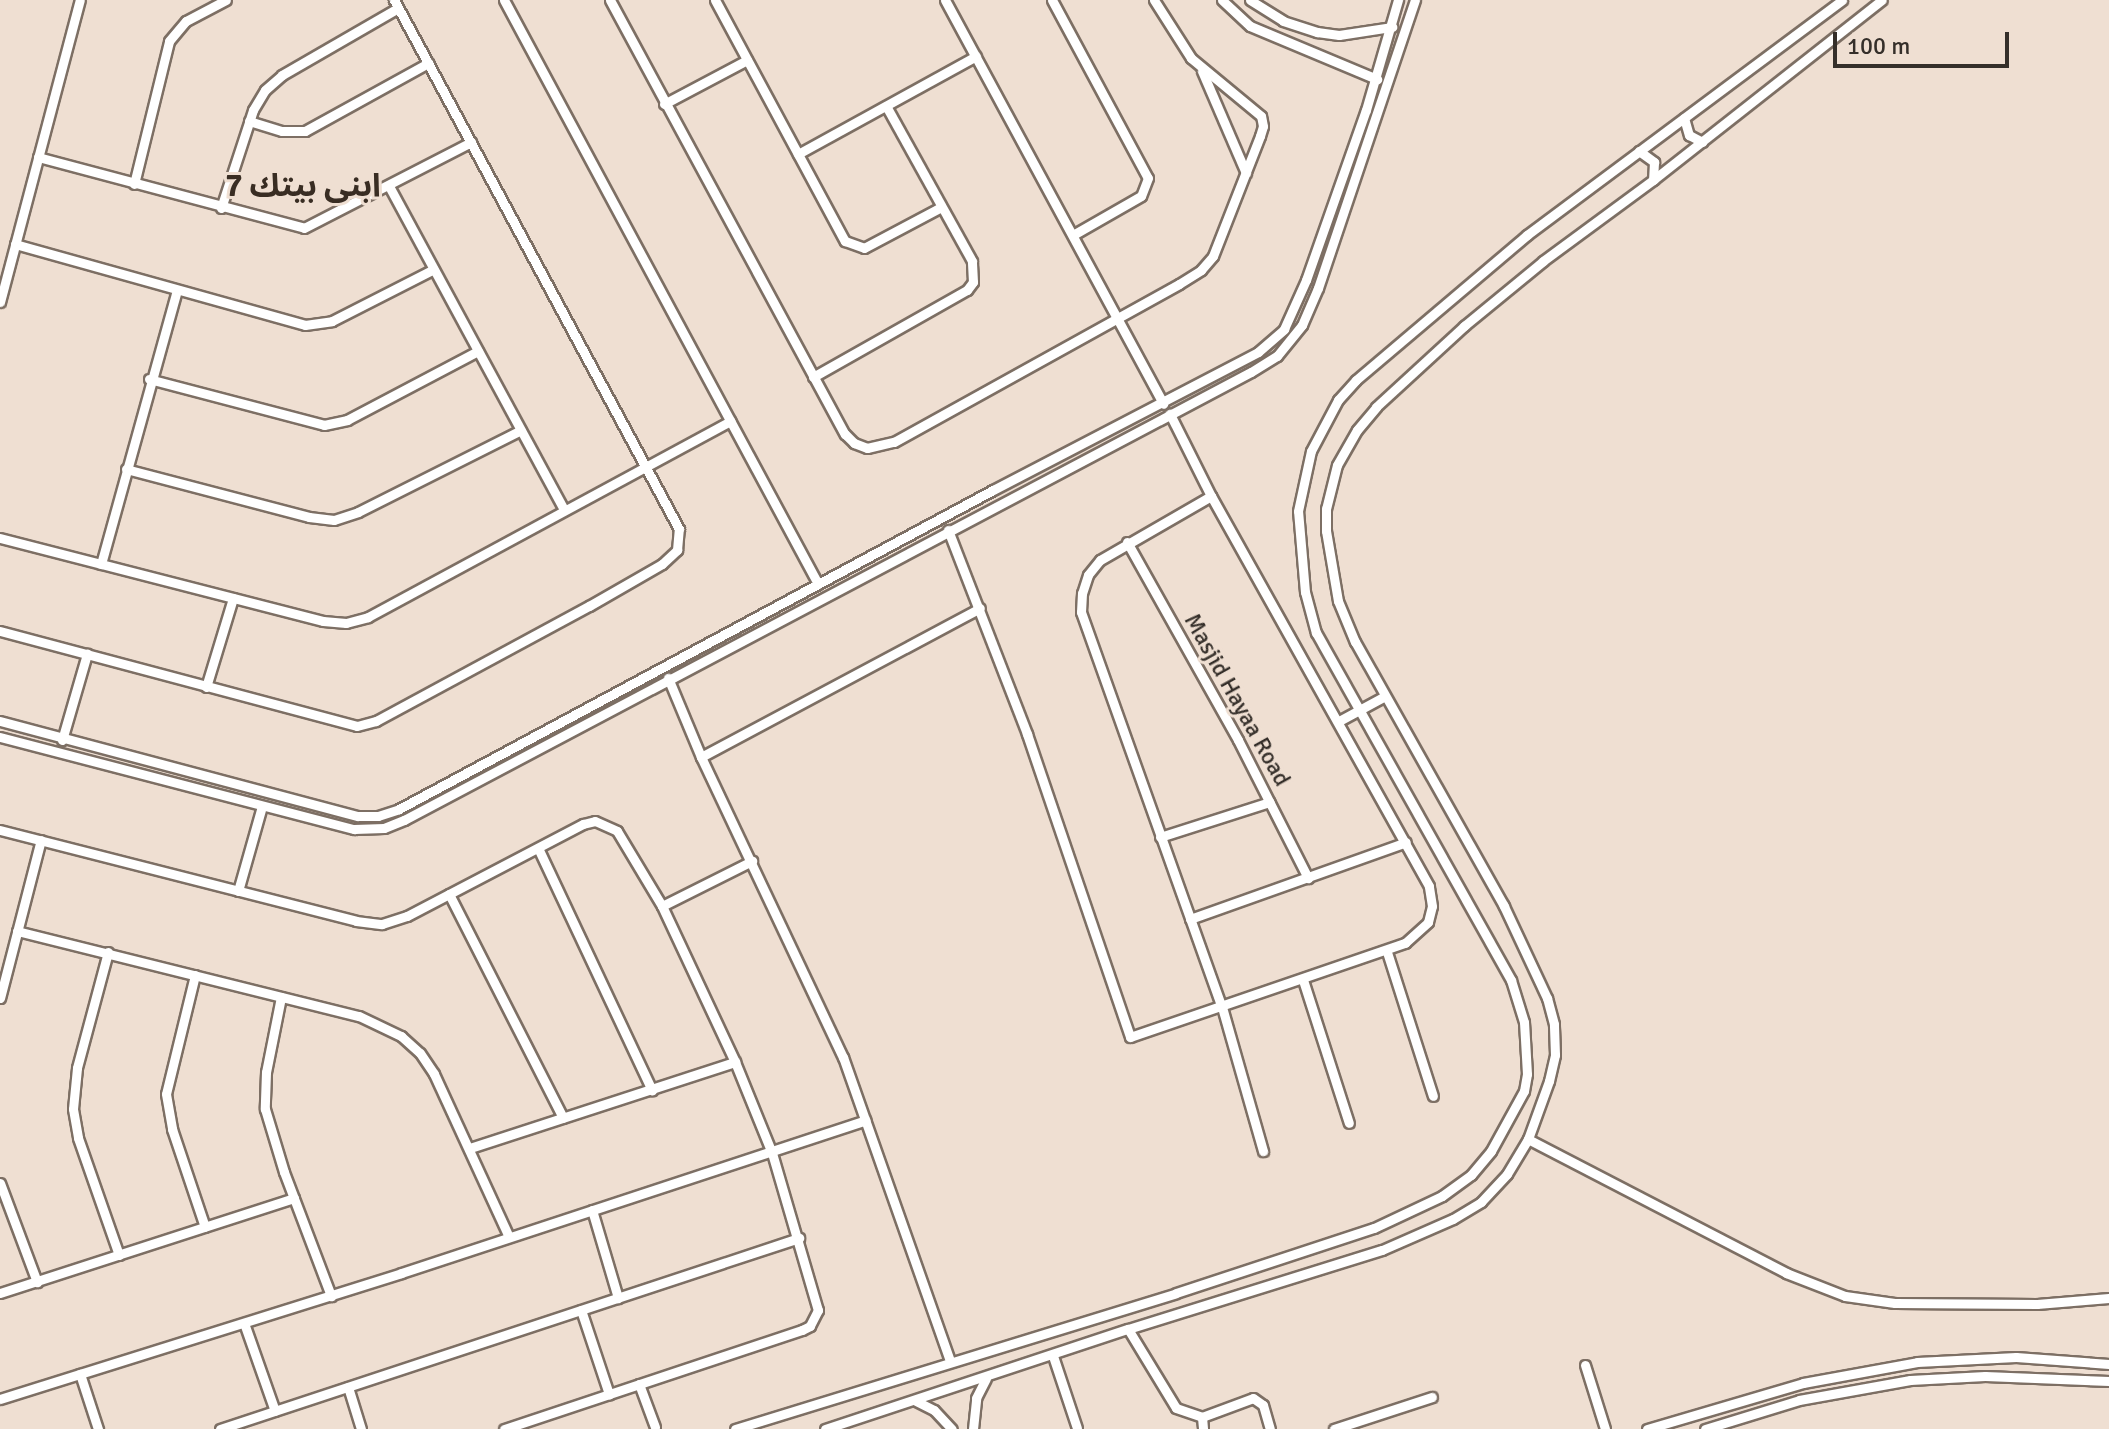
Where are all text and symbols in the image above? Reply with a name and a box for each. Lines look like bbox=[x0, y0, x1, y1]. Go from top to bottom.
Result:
scale bar bbox=[1837, 16, 2013, 66]
text: 100 m bbox=[1847, 31, 1910, 61]
district label: ابنى بيتك 7 bbox=[225, 167, 381, 205]
street label: Masjid Hayaa Road bbox=[1178, 609, 1296, 791]

